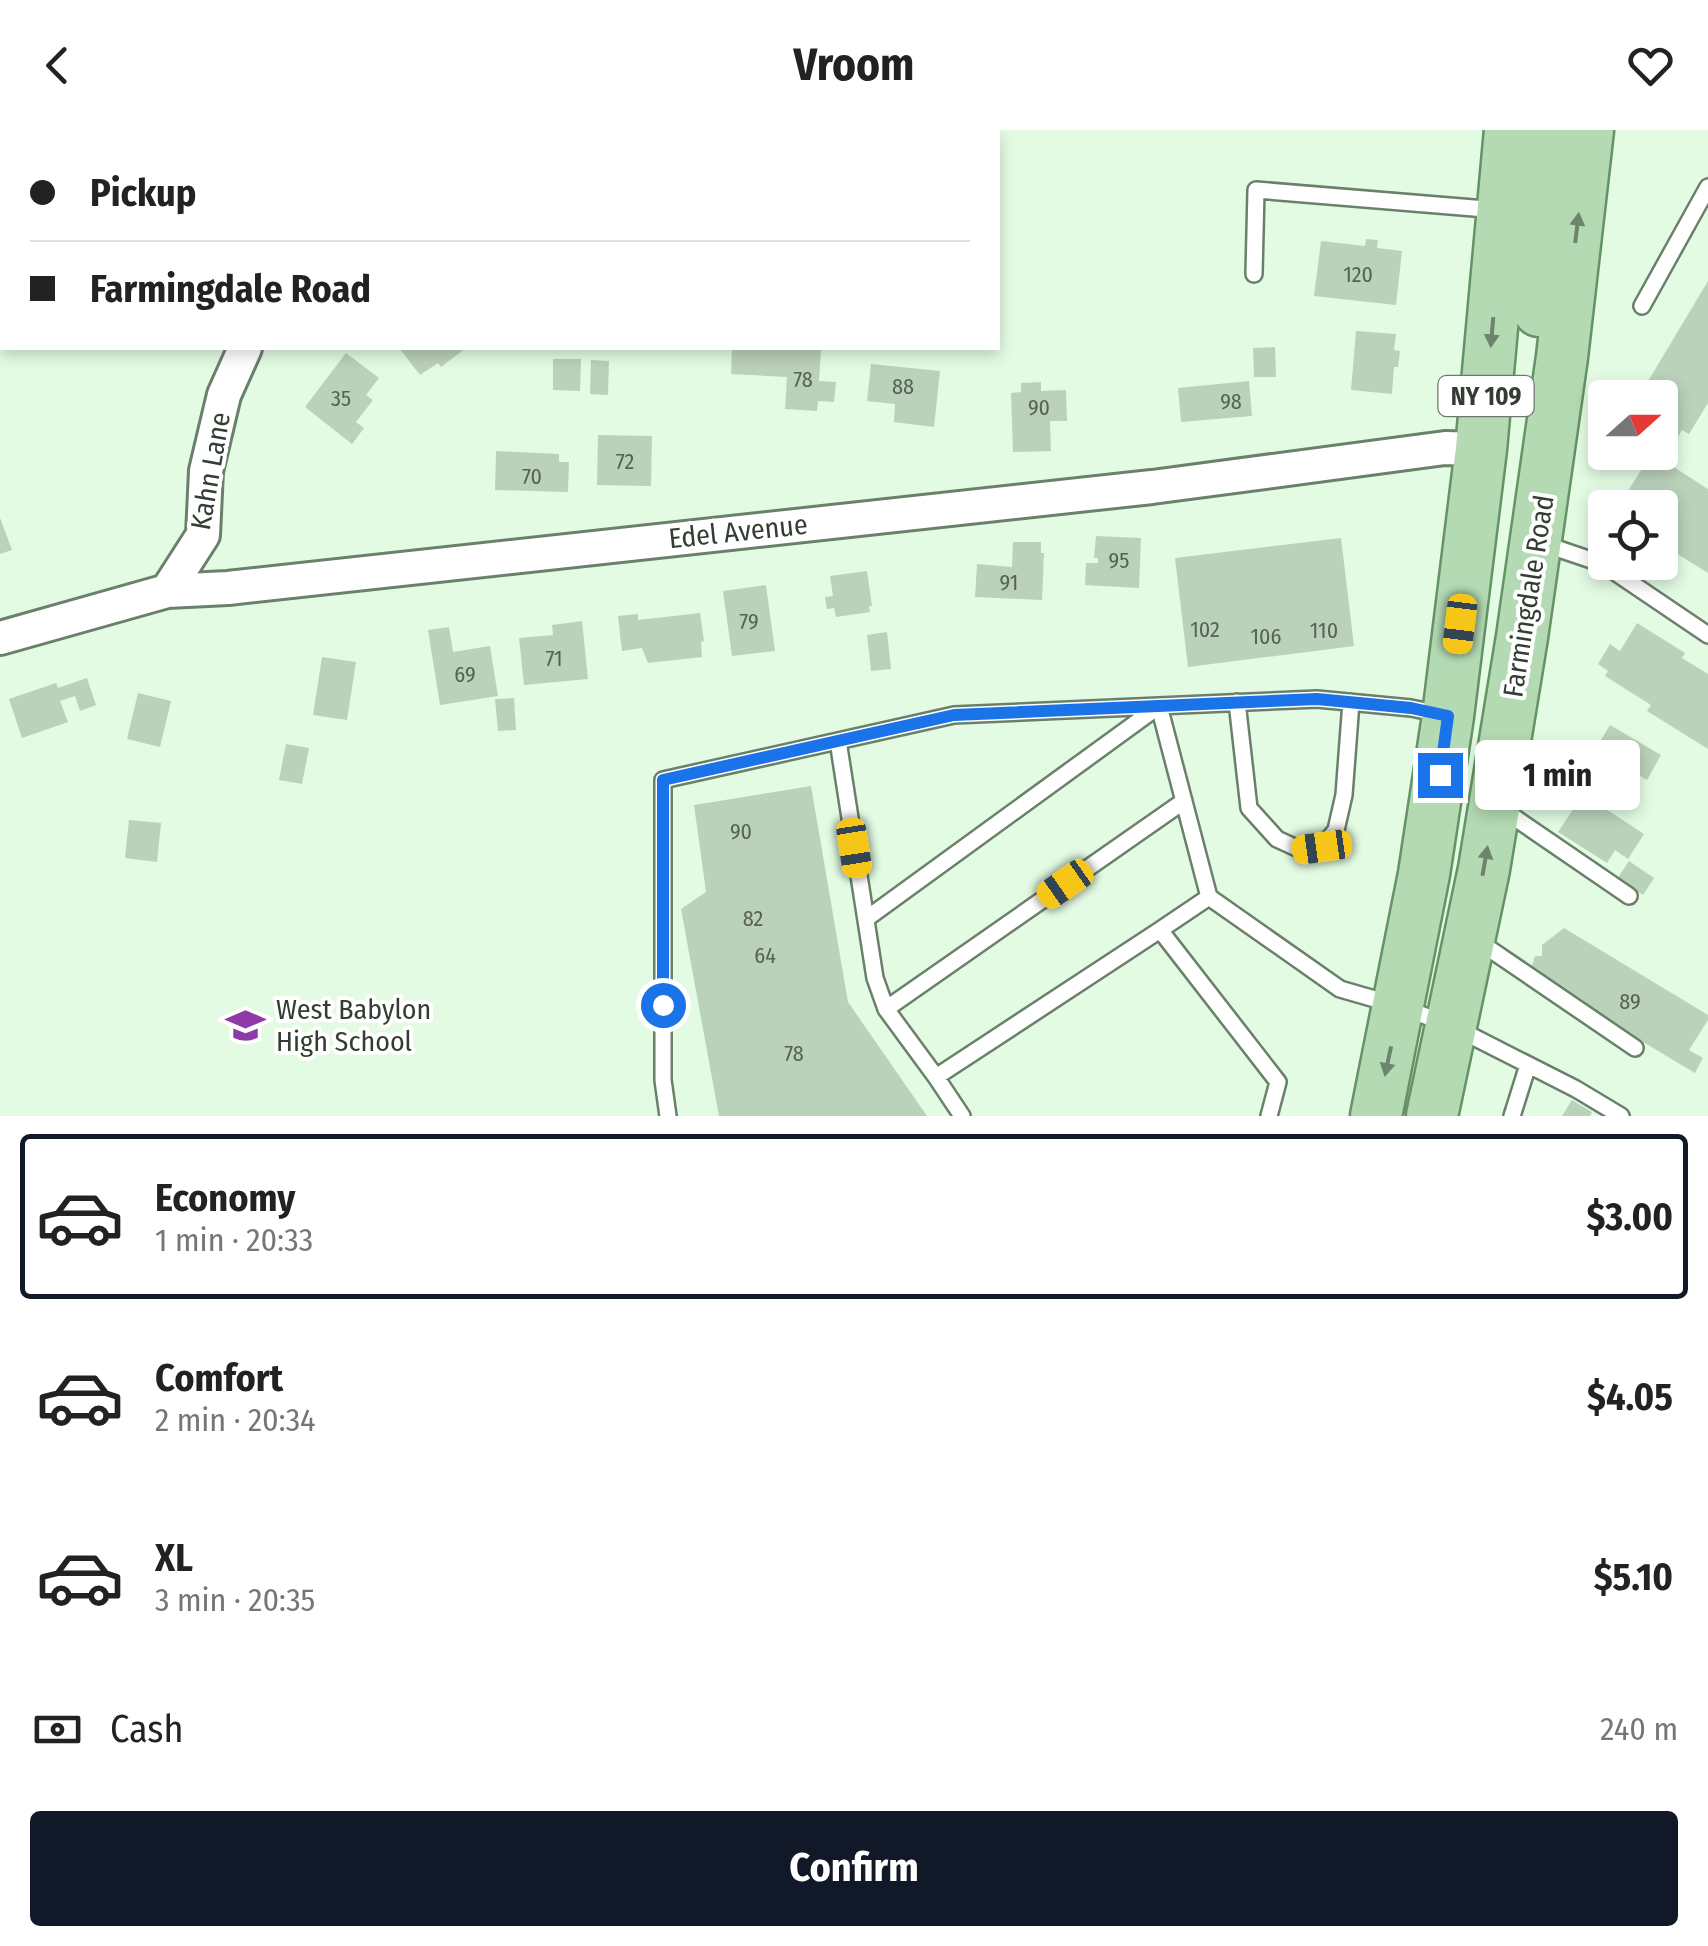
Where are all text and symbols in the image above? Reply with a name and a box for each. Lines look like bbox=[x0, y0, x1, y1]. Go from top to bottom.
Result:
icon: back bbox=[30, 38, 85, 93]
text: Vroom bbox=[794, 38, 914, 92]
icon: heart bbox=[1623, 38, 1678, 93]
text: Pickup bbox=[90, 170, 196, 216]
one-way arrow bbox=[1569, 212, 1585, 244]
house number: 120 bbox=[1343, 261, 1373, 288]
text: Farmingdale Road bbox=[90, 266, 371, 312]
one-way arrow bbox=[1483, 316, 1499, 348]
house number: 78 bbox=[793, 366, 813, 393]
house number: 88 bbox=[892, 373, 914, 400]
road number: NY 109 bbox=[1438, 376, 1534, 416]
north arrow bbox=[1588, 380, 1678, 470]
map controls bbox=[1588, 380, 1678, 580]
house number: 35 bbox=[331, 385, 351, 412]
house number: 98 bbox=[1220, 388, 1242, 415]
house number: 90 bbox=[1028, 394, 1050, 421]
street label: Kahn Lane bbox=[184, 410, 237, 533]
house number: 72 bbox=[616, 448, 634, 475]
house number: 70 bbox=[522, 463, 542, 490]
button: locate bbox=[1588, 490, 1678, 580]
street label: Farmingdale Road bbox=[1496, 493, 1561, 700]
street label: Edel Avenue bbox=[667, 508, 809, 555]
house number: 95 bbox=[1109, 547, 1129, 574]
house number: 91 bbox=[1000, 569, 1018, 596]
car bbox=[1441, 592, 1479, 656]
house number: 79 bbox=[739, 608, 759, 635]
house number: 102 bbox=[1190, 616, 1220, 643]
house number: 110 bbox=[1310, 617, 1338, 644]
house number: 106 bbox=[1251, 623, 1282, 650]
house number: 71 bbox=[545, 645, 563, 672]
house number: 69 bbox=[454, 661, 476, 688]
callout: 1 min bbox=[1475, 740, 1640, 810]
route end bbox=[1418, 753, 1463, 798]
text: 1 min bbox=[1523, 756, 1592, 794]
car bbox=[834, 816, 874, 880]
house number: 90 bbox=[730, 818, 752, 845]
car bbox=[1290, 828, 1354, 866]
one-way arrow bbox=[1478, 845, 1493, 877]
car bbox=[1032, 855, 1098, 913]
house number: 82 bbox=[743, 905, 763, 932]
house number: 64 bbox=[754, 942, 776, 969]
route start bbox=[641, 983, 686, 1028]
house number: 89 bbox=[1619, 988, 1641, 1015]
place label: West Babylon High School bbox=[276, 993, 431, 1058]
school or university icon: West Babylon High School bbox=[225, 1004, 267, 1046]
house number: 78 bbox=[784, 1040, 804, 1067]
one-way arrow bbox=[1379, 1046, 1395, 1077]
icon: car bbox=[35, 1172, 125, 1262]
text: Economy bbox=[155, 1175, 295, 1221]
text: $3.00 bbox=[1586, 1194, 1673, 1240]
text: 1 min · 20:33 bbox=[155, 1221, 313, 1259]
icon: car bbox=[35, 1352, 125, 1442]
text: Comfort bbox=[155, 1355, 283, 1401]
text: $4.05 bbox=[1587, 1374, 1673, 1420]
text: 2 min · 20:34 bbox=[155, 1401, 316, 1439]
icon: car bbox=[35, 1532, 125, 1622]
text: XL bbox=[155, 1535, 193, 1581]
text: $5.10 bbox=[1594, 1554, 1673, 1600]
text: 3 min · 20:35 bbox=[155, 1581, 315, 1619]
icon: cash bbox=[30, 1702, 85, 1757]
text: Cash bbox=[110, 1706, 184, 1752]
text: 240 m bbox=[1600, 1710, 1678, 1748]
button: Confirm bbox=[30, 1811, 1678, 1926]

